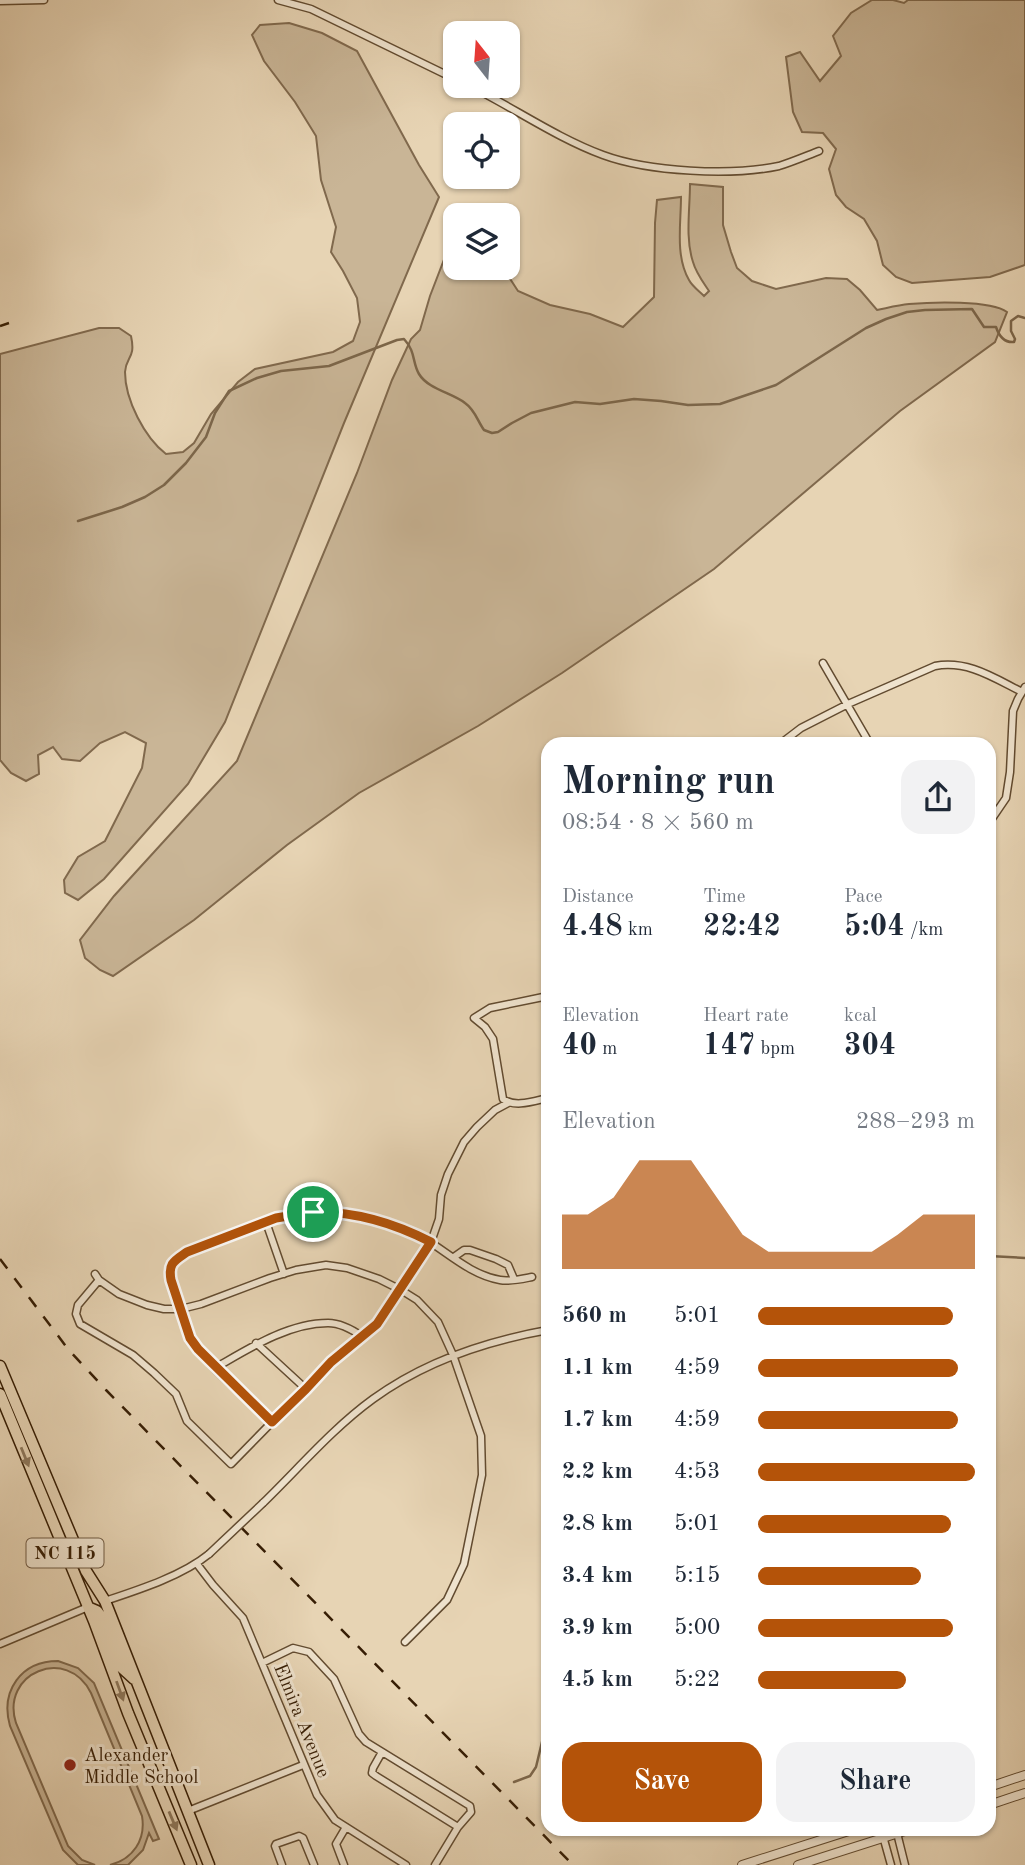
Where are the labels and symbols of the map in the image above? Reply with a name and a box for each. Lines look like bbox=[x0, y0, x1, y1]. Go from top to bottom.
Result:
north arrow bbox=[443, 21, 520, 98]
pin bbox=[283, 1182, 343, 1242]
one-way arrow bbox=[20, 1447, 31, 1468]
road number: NC 115 bbox=[27, 1538, 104, 1568]
street label: Elmira Avenue bbox=[269, 1661, 332, 1781]
one-way arrow bbox=[114, 1680, 125, 1701]
place label: Alexander Middle School bbox=[84, 1747, 198, 1788]
marker: Alexander Middle School bbox=[62, 1757, 78, 1773]
one-way arrow bbox=[168, 1811, 179, 1832]

